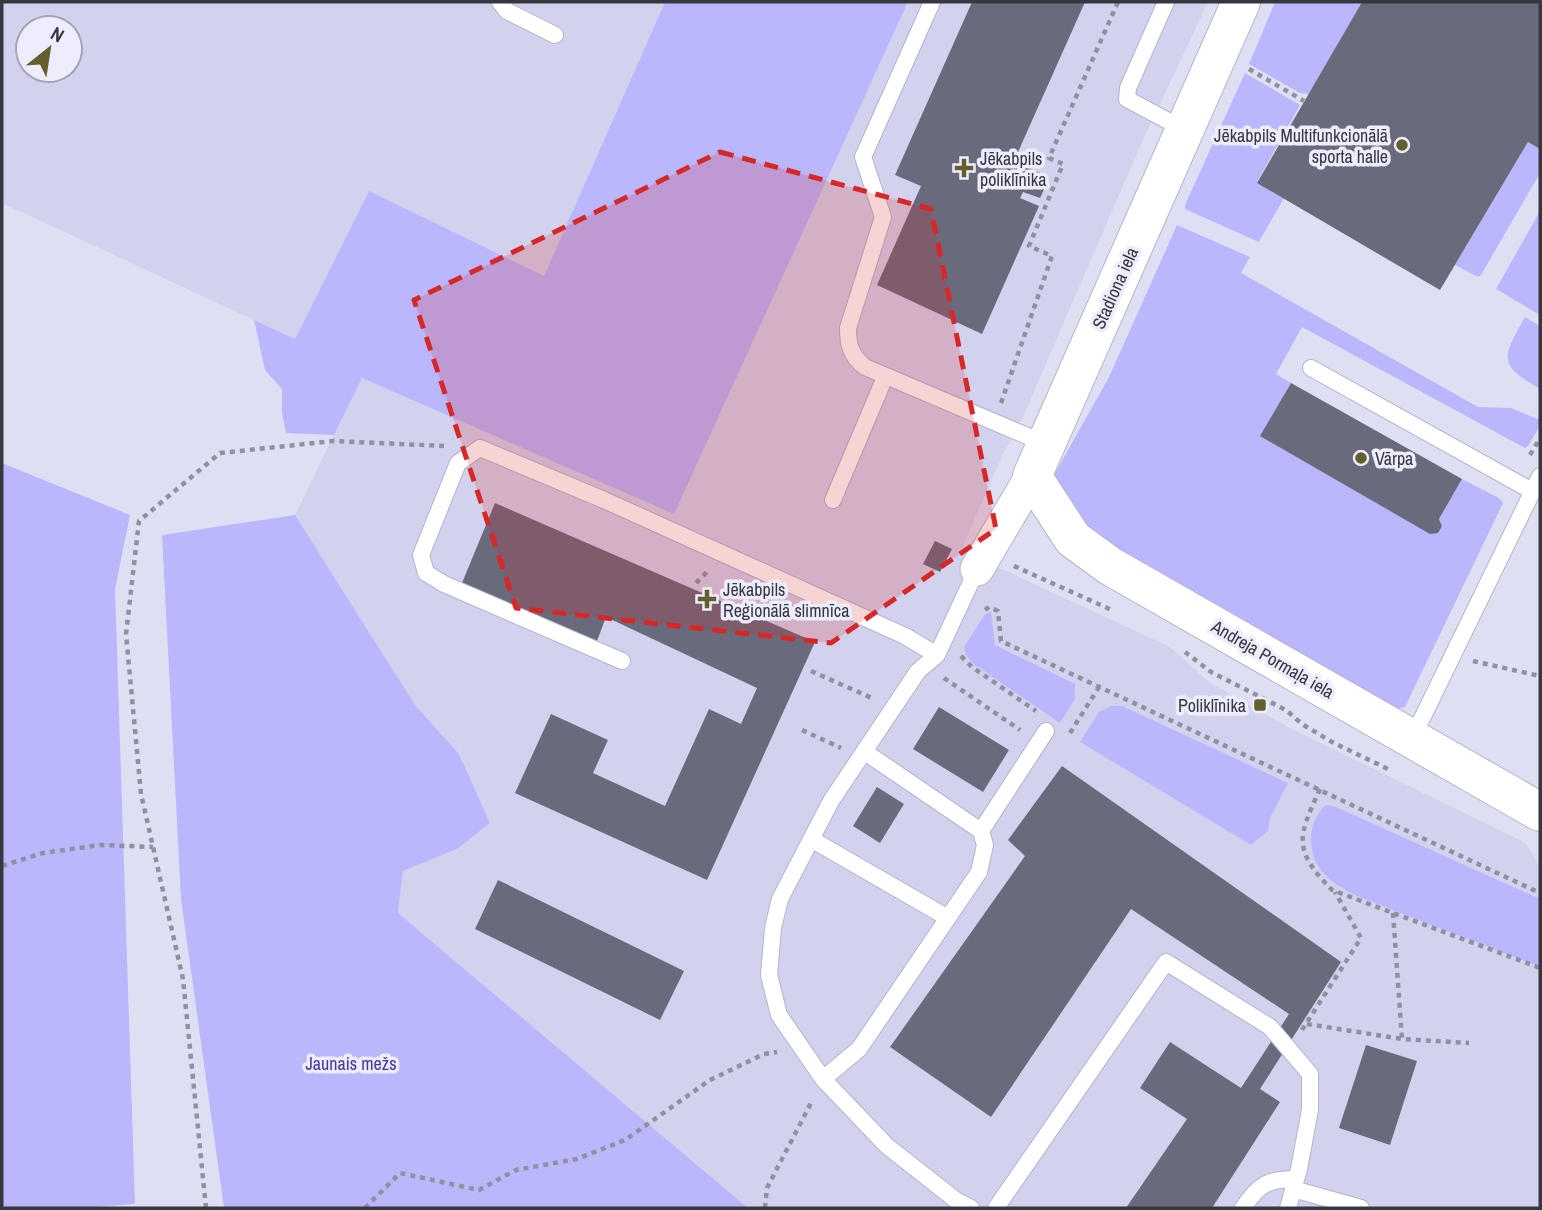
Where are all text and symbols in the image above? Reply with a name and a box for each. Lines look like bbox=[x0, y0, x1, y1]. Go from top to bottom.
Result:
north arrow bbox=[14, 14, 84, 84]
text: N bbox=[46, 20, 69, 48]
place label: Jēkabpils Multifunkcionālā sporta halle bbox=[1214, 123, 1388, 169]
marker: Jēkabpils Multifunkcionālā sporta halle bbox=[1394, 137, 1410, 153]
place label: Jēkabpils poliklīnika bbox=[980, 146, 1046, 192]
marker: Jēkabpils poliklīnika bbox=[954, 158, 974, 178]
street label: Stadiona iela bbox=[1086, 243, 1144, 333]
place label: Vārpa bbox=[1375, 446, 1413, 471]
marker: Vārpa bbox=[1353, 450, 1369, 466]
place label: Jēkabpils Reģionālā slimnīca bbox=[723, 577, 849, 623]
marker: Jēkabpils Reģionālā slimnīca bbox=[697, 589, 717, 609]
street label: Andreja Pormaļa iela bbox=[1206, 613, 1339, 704]
place label: Poliklīnika bbox=[1178, 693, 1246, 718]
marker: Poliklīnika bbox=[1252, 697, 1268, 713]
park label: Jaunais mežs bbox=[305, 1051, 397, 1076]

